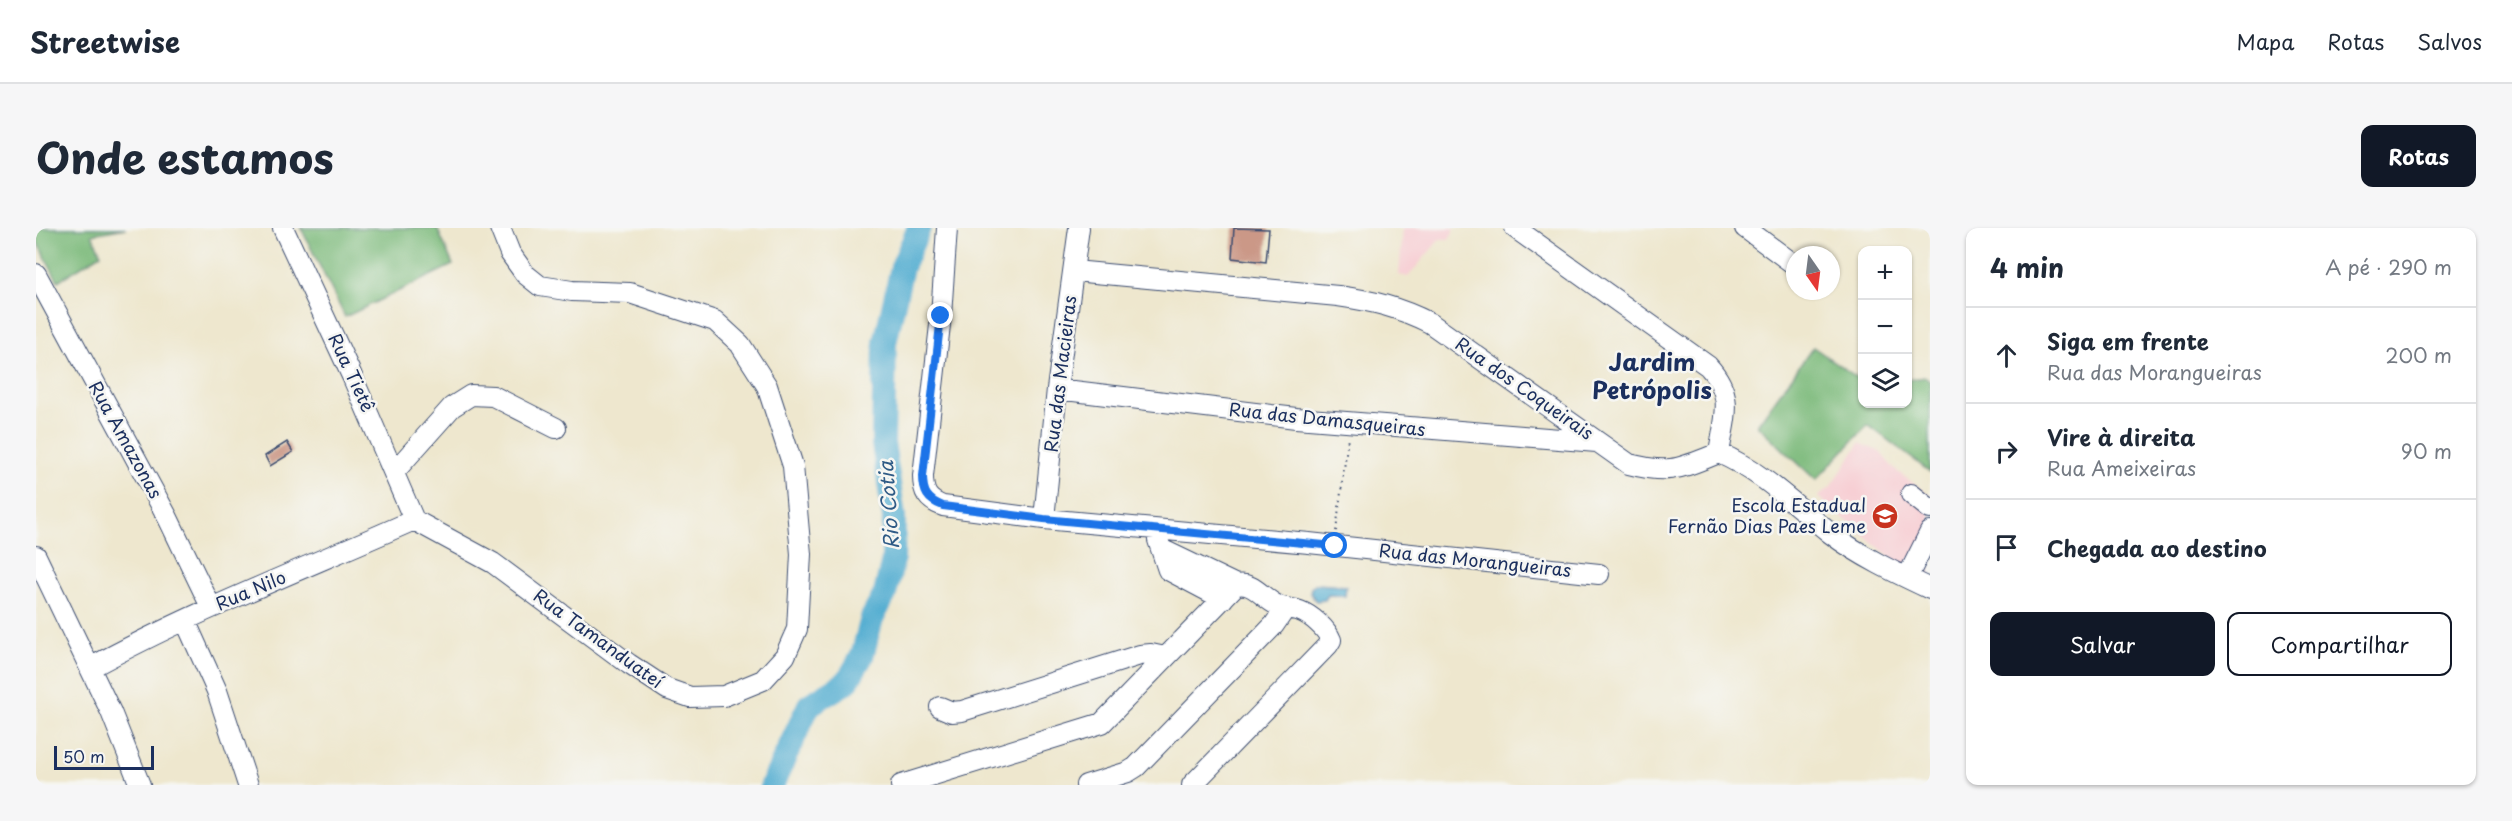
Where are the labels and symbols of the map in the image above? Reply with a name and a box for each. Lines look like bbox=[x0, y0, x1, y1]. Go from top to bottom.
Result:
north arrow bbox=[1786, 246, 1840, 300]
street label: Rua das Macieiras bbox=[1036, 294, 1083, 454]
route end bbox=[927, 302, 953, 328]
street label: Rua Tietê bbox=[322, 329, 382, 416]
street label: Rua dos Coqueirais bbox=[1450, 330, 1600, 446]
district label: Jardim Petrópolis bbox=[1592, 343, 1712, 407]
street label: Rua Amazonas bbox=[83, 375, 170, 503]
street label: Rua das Damasqueiras bbox=[1228, 395, 1427, 442]
water label: Rio Cotia bbox=[870, 459, 906, 550]
place label: Escola Estadual Fernão Dias Paes Leme bbox=[1668, 491, 1866, 539]
school or university icon: Escola Estadual Fernão Dias Paes Leme bbox=[1870, 501, 1900, 531]
route start bbox=[1321, 532, 1347, 558]
street label: Rua das Morangueiras bbox=[1378, 536, 1573, 583]
street label: Rua Nilo bbox=[211, 563, 290, 616]
street label: Rua Tamanduateí bbox=[528, 581, 670, 694]
scale bar bbox=[54, 743, 154, 770]

